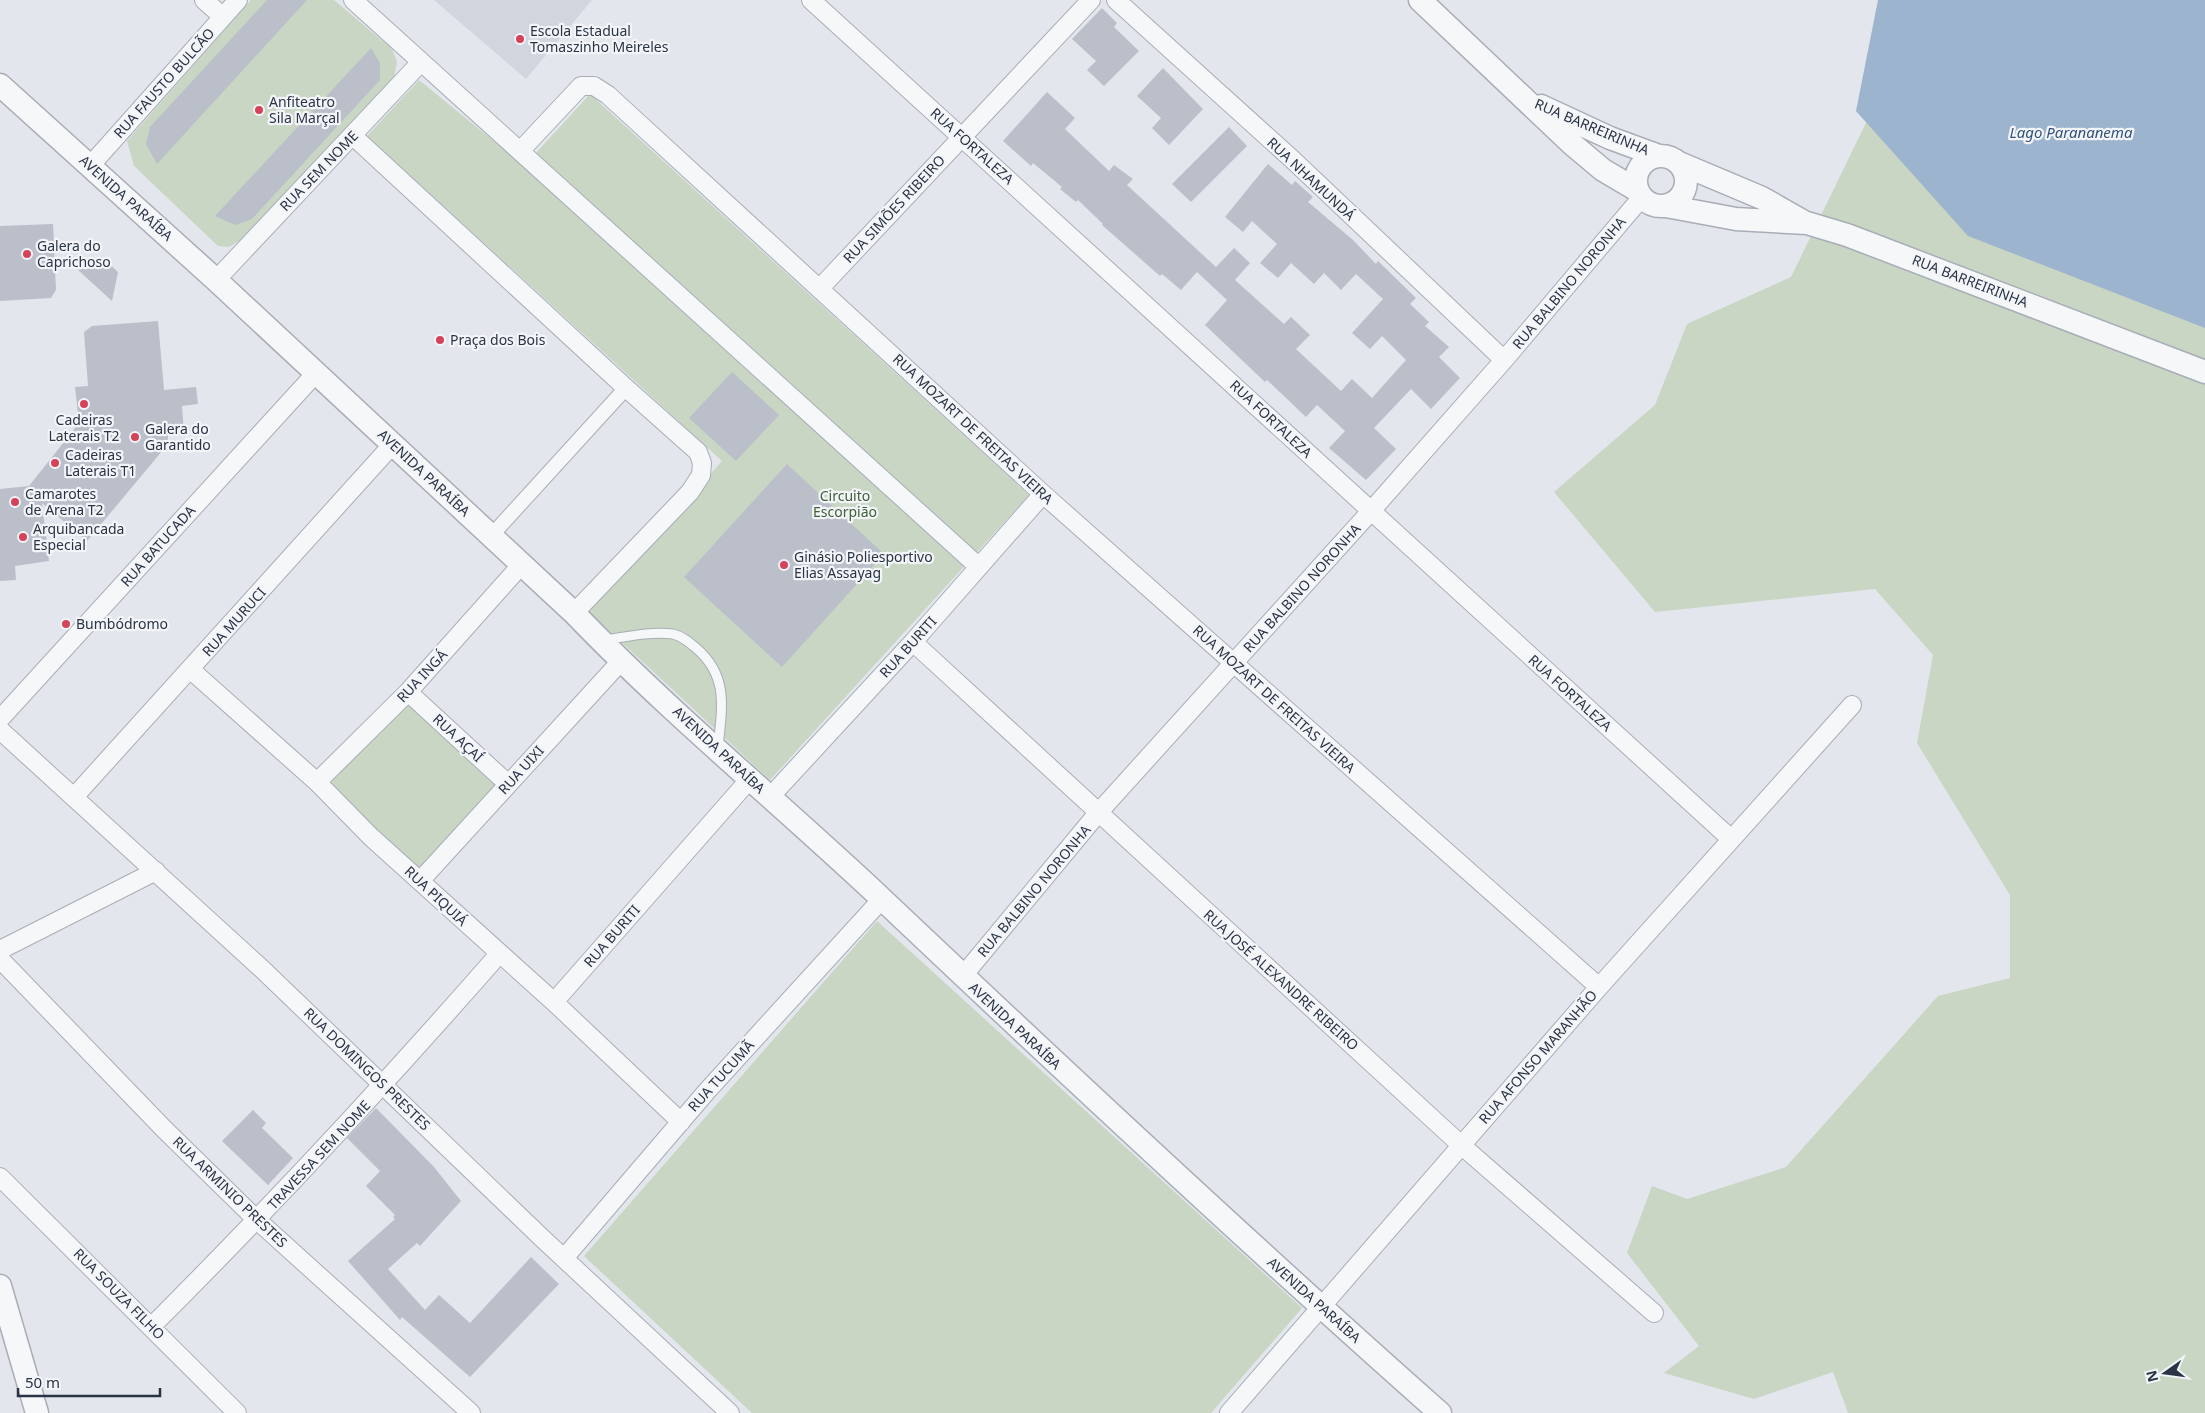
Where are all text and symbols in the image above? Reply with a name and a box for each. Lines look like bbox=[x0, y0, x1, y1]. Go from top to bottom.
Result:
place label: Escola Estadual Tomaszinho Meireles bbox=[530, 21, 669, 56]
street label: RUA FAUSTO BULCÃO bbox=[109, 23, 218, 142]
marker: Escola Estadual Tomaszinho Meireles bbox=[514, 33, 526, 45]
place label: Anfiteatro Sila Marçal bbox=[269, 92, 340, 127]
street label: RUA BARREIRINHA bbox=[1532, 94, 1652, 159]
street label: RUA FORTALEZA bbox=[927, 103, 1018, 188]
marker: Anfiteatro Sila Marçal bbox=[253, 104, 265, 116]
water label: Lago Parananema bbox=[2010, 122, 2133, 142]
street label: RUA SEM NOME bbox=[275, 126, 362, 215]
street label: RUA NHAMUNDÁ bbox=[1263, 133, 1359, 224]
street label: RUA SIMÕES RIBEIRO bbox=[839, 150, 949, 267]
street label: AVENIDA PARAÍBA bbox=[76, 151, 177, 245]
street label: RUA BALBINO NORONHA bbox=[1508, 213, 1630, 353]
place label: Galera do Caprichoso bbox=[37, 236, 111, 271]
marker: Galera do Caprichoso bbox=[21, 248, 33, 260]
street label: RUA BARREIRINHA bbox=[1909, 250, 2031, 311]
place label: Praça dos Bois bbox=[450, 330, 546, 349]
marker: Praça dos Bois bbox=[434, 334, 446, 346]
street label: RUA MOZART DE FREITAS VIEIRA bbox=[889, 349, 1058, 508]
street label: RUA FORTALEZA bbox=[1226, 375, 1317, 462]
marker: Cadeiras Laterais T2 bbox=[78, 398, 90, 410]
place label: Cadeiras Laterais T2 bbox=[48, 410, 120, 445]
place label: Galera do Garantido bbox=[145, 419, 211, 454]
street label: AVENIDA PARAÍBA bbox=[374, 425, 475, 520]
marker: Galera do Garantido bbox=[129, 431, 141, 443]
place label: Cadeiras Laterais T1 bbox=[65, 445, 136, 480]
marker: Cadeiras Laterais T1 bbox=[49, 457, 61, 469]
place label: Camarotes de Arena T2 bbox=[25, 484, 103, 519]
park label: Circuito Escorpião bbox=[813, 486, 877, 521]
marker: Camarotes de Arena T2 bbox=[9, 496, 21, 508]
street label: RUA BATUCADA bbox=[116, 501, 199, 590]
place label: Arquibancada Especial bbox=[33, 519, 124, 554]
street label: RUA BALBINO NORONHA bbox=[1239, 519, 1365, 656]
marker: Arquibancada Especial bbox=[17, 531, 29, 543]
place label: Ginásio Poliesportivo Elias Assayag bbox=[794, 547, 933, 582]
marker: Ginásio Poliesportivo Elias Assayag bbox=[778, 559, 790, 571]
street label: RUA MURUCI bbox=[198, 583, 270, 660]
street label: RUA BURITI bbox=[875, 612, 941, 682]
place label: Bumbódromo bbox=[76, 614, 168, 633]
marker: Bumbódromo bbox=[60, 618, 72, 630]
street label: RUA MOZART DE FREITAS VIEIRA bbox=[1189, 620, 1360, 777]
street label: RUA INGÁ bbox=[392, 645, 451, 706]
street label: RUA FORTALEZA bbox=[1525, 650, 1616, 735]
street label: AVENIDA PARAÍBA bbox=[669, 702, 770, 797]
street label: RUA AÇAÍ bbox=[429, 709, 488, 766]
street label: RUA UIXI bbox=[494, 741, 548, 798]
street label: RUA BALBINO NORONHA bbox=[973, 821, 1095, 961]
street label: RUA PIQUIÁ bbox=[401, 862, 472, 930]
street label: RUA BURITI bbox=[579, 900, 644, 971]
street label: RUA JOSÉ ALEXANDRE RIBEIRO bbox=[1200, 905, 1363, 1054]
street label: AVENIDA PARAÍBA bbox=[965, 978, 1066, 1073]
street label: RUA AFONSO MARANHÃO bbox=[1474, 986, 1601, 1128]
street label: RUA DOMINGOS PRESTES bbox=[300, 1003, 435, 1134]
street label: RUA TUCUMÃ bbox=[683, 1036, 758, 1116]
street label: TRAVESSA SEM NOME bbox=[263, 1096, 374, 1213]
street label: RUA ARMINIO PRESTES bbox=[169, 1132, 292, 1252]
street label: RUA SOUZA FILHO bbox=[70, 1244, 169, 1343]
street label: AVENIDA PARAÍBA bbox=[1264, 1253, 1365, 1347]
north arrow bbox=[2140, 1348, 2190, 1398]
scale bar bbox=[18, 1366, 160, 1398]
text: N bbox=[2141, 1368, 2162, 1384]
text: 50 m bbox=[25, 1372, 60, 1392]

